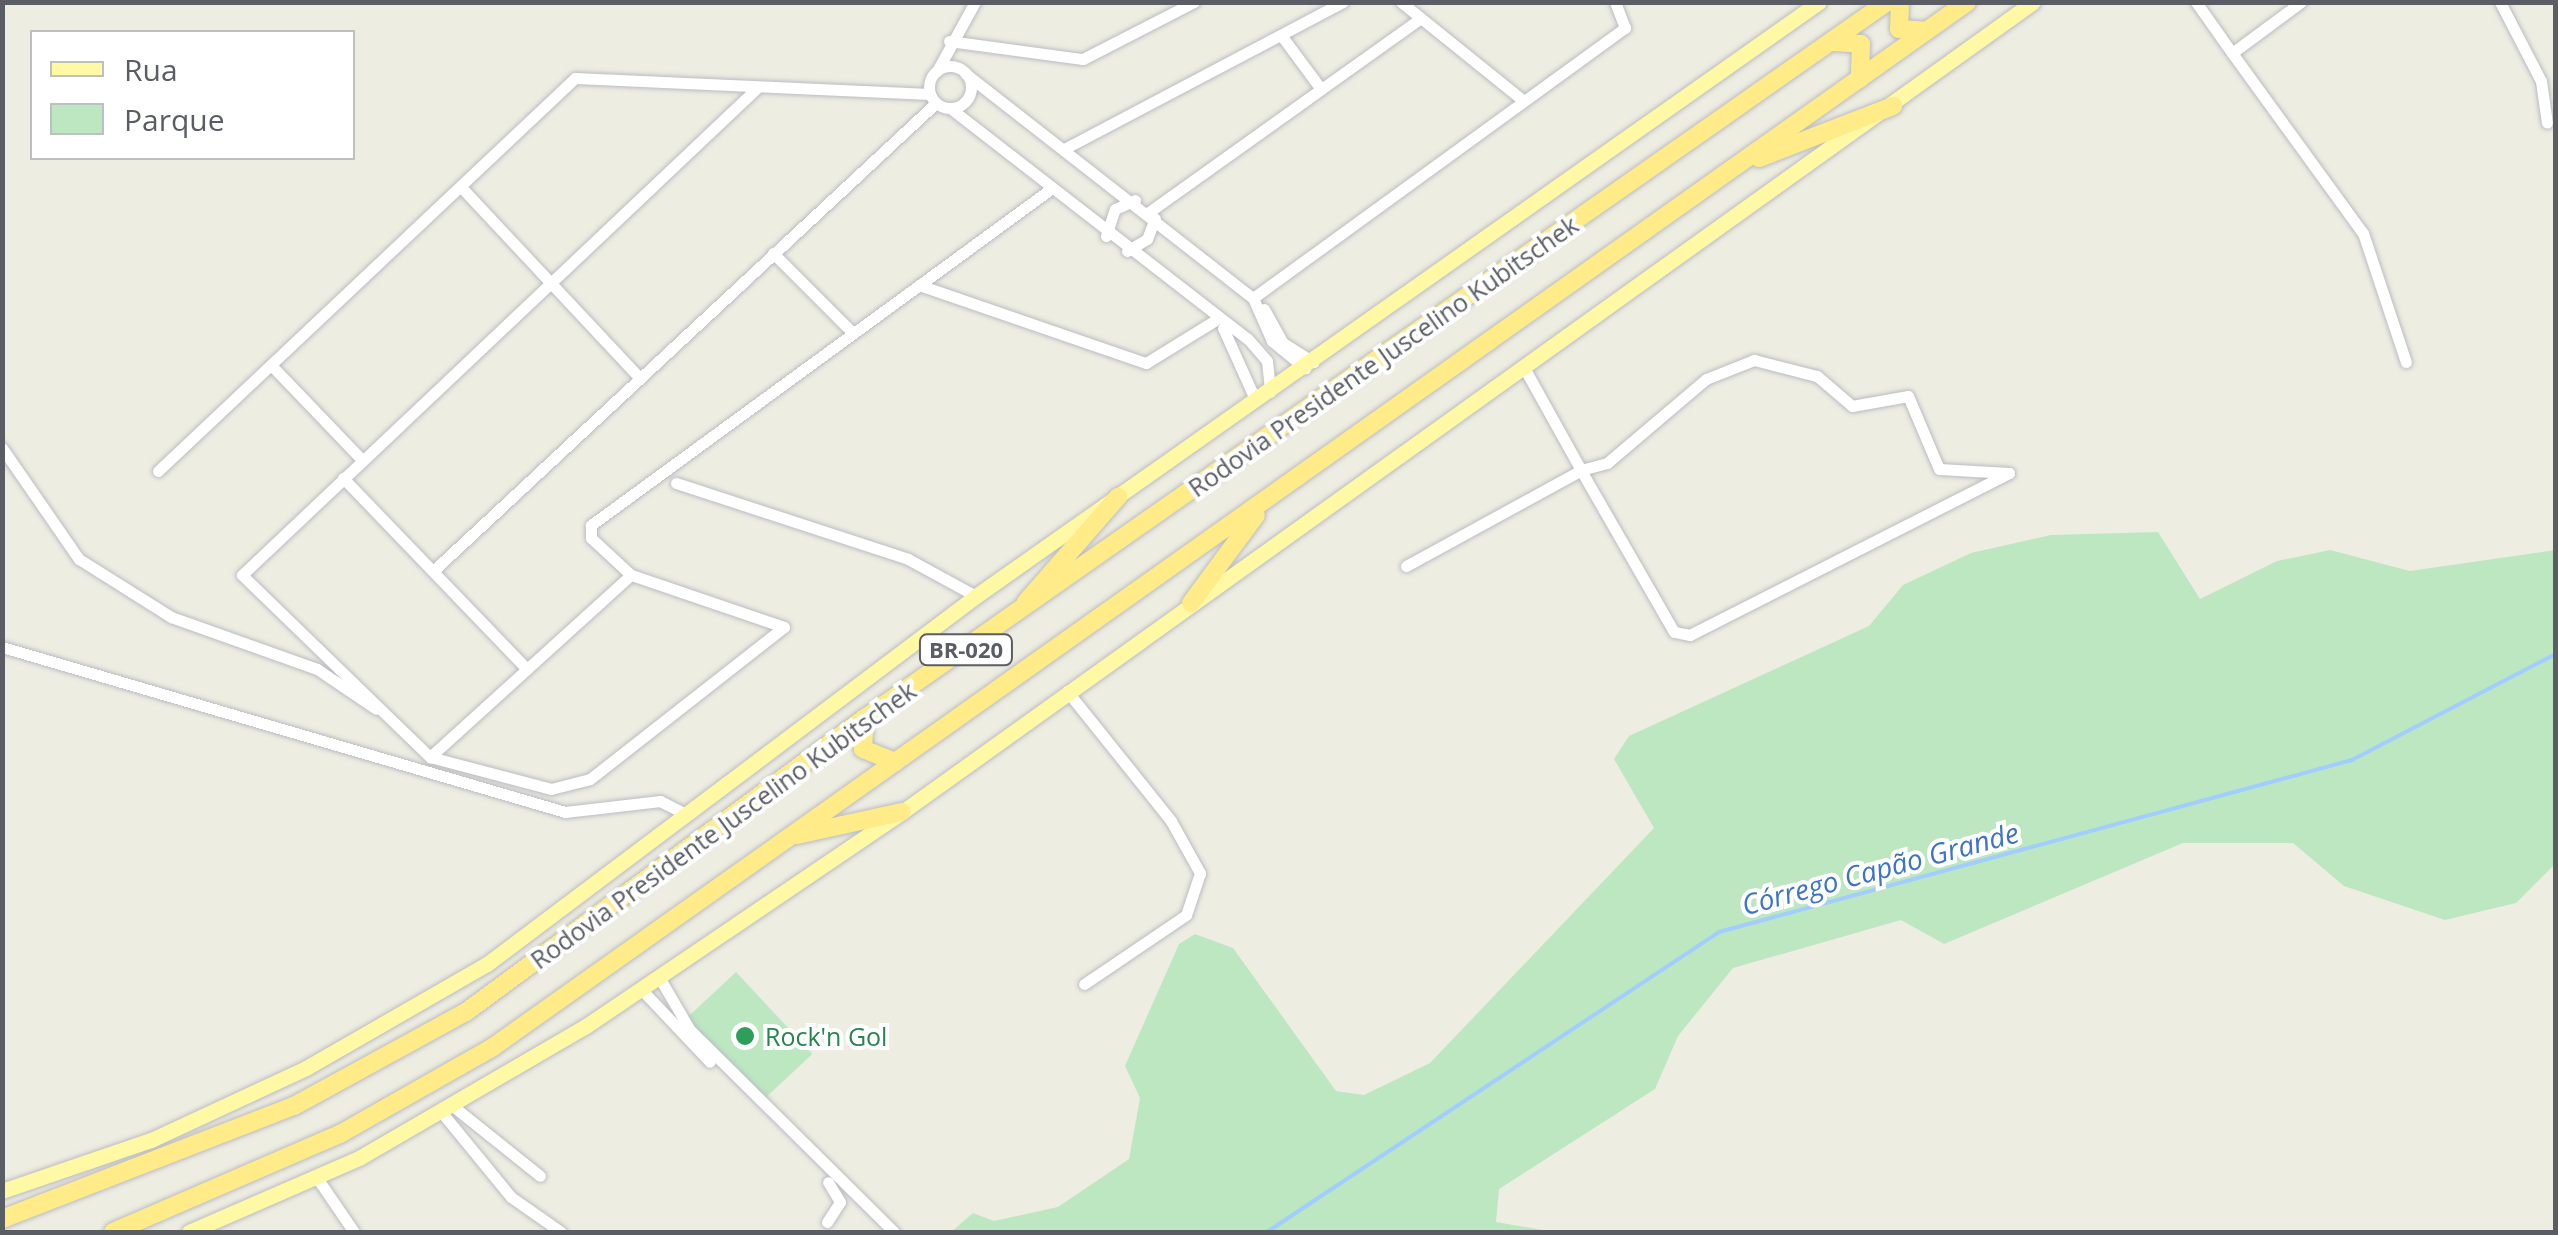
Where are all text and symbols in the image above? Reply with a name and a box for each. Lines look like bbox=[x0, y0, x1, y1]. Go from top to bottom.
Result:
legend bbox=[30, 30, 355, 160]
text: Rua bbox=[124, 49, 178, 90]
text: Parque bbox=[124, 99, 225, 140]
street label: Rodovia Presidente Juscelino Kubitschek bbox=[1182, 209, 1584, 503]
road number: BR-020 bbox=[918, 633, 1014, 667]
street label: Rodovia Presidente Juscelino Kubitschek bbox=[525, 675, 921, 975]
water label: Córrego Capão Grande bbox=[1738, 815, 2022, 921]
place label: Rock'n Gol bbox=[765, 1021, 887, 1051]
marker: Rock'n Gol bbox=[734, 1025, 756, 1047]

